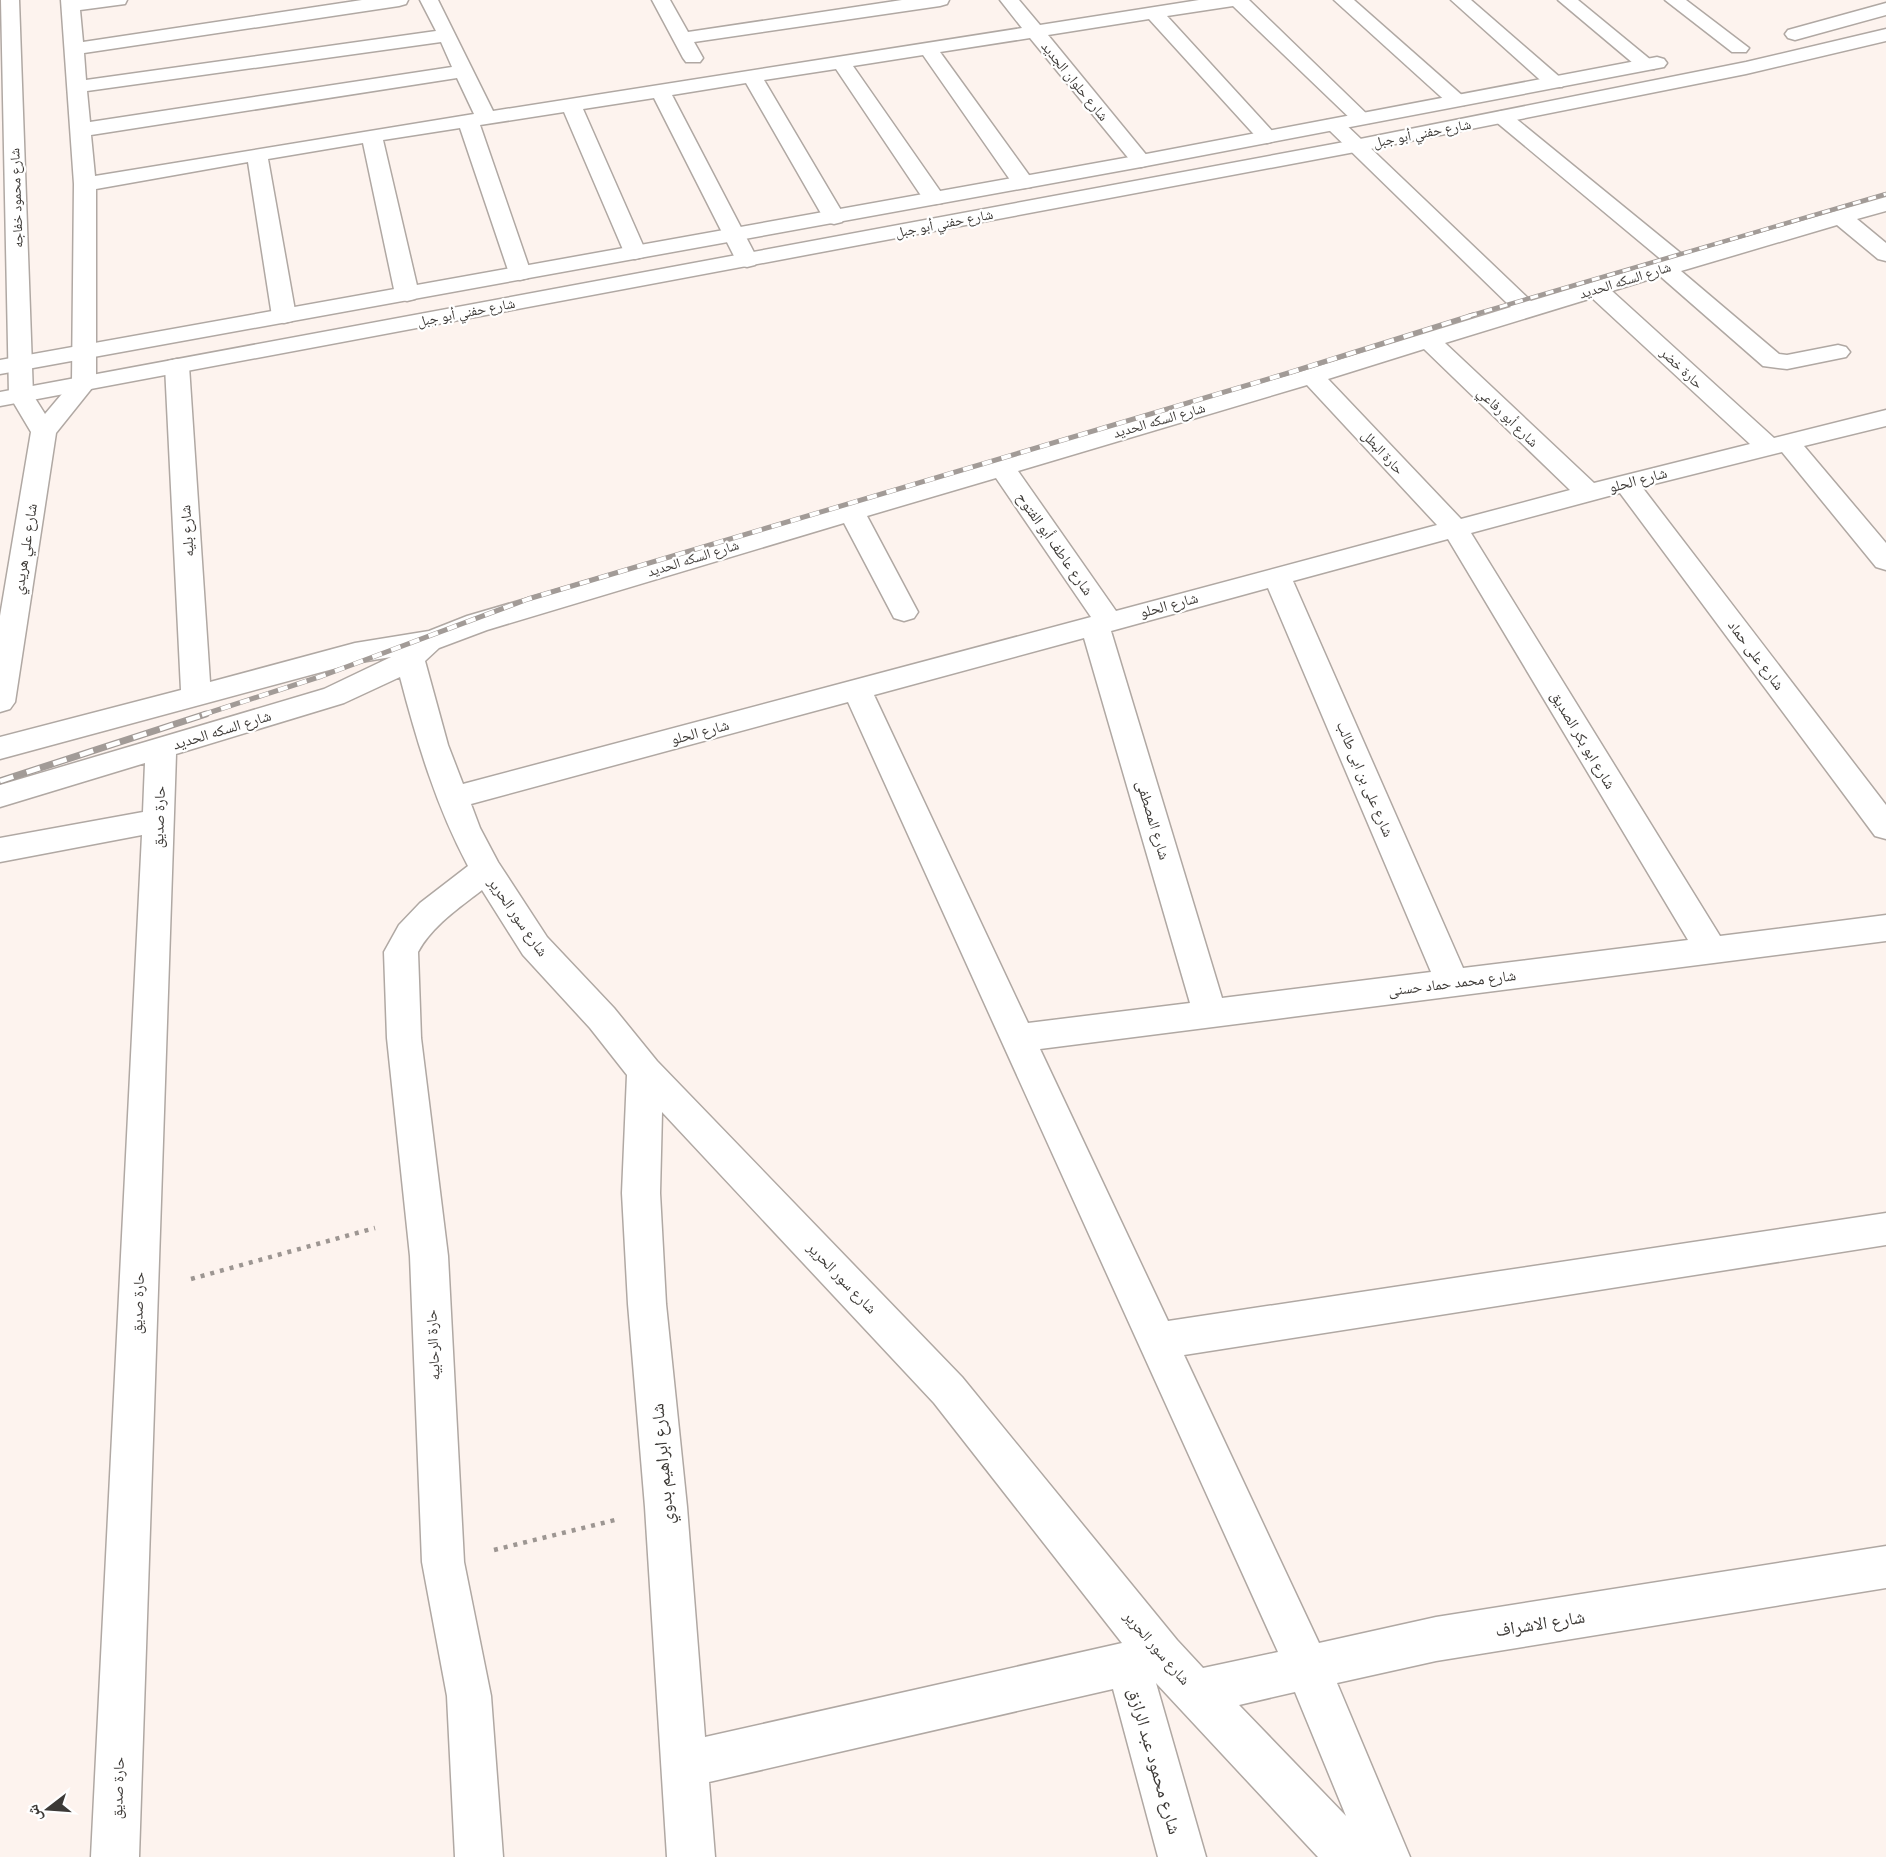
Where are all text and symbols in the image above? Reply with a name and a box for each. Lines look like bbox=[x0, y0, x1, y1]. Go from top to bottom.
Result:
street label: شارع حلوان الجديد bbox=[1037, 38, 1112, 125]
street label: شارع حفني أبو جبل bbox=[1372, 116, 1473, 154]
street label: شارع محمود خفاجه bbox=[6, 148, 28, 248]
street label: شارع حفني أبو جبل bbox=[894, 206, 995, 244]
street label: شارع السكه الحديد bbox=[1577, 258, 1673, 303]
street label: شارع حفني أبو جبل bbox=[416, 295, 517, 333]
street label: حارة خضر bbox=[1656, 344, 1707, 392]
street label: شارع أبو رفاعي bbox=[1472, 384, 1542, 453]
street label: شارع السكه الحديد bbox=[1111, 399, 1207, 443]
street label: حارة البطل bbox=[1358, 427, 1407, 478]
street label: شارع الحلو bbox=[1607, 464, 1669, 497]
street label: شارع عاطف أبو الفتوح bbox=[1012, 489, 1097, 600]
street label: شارع علي هريدي bbox=[9, 502, 44, 596]
street label: شارع بليه bbox=[176, 504, 199, 558]
street label: شارع السكه الحديد bbox=[645, 536, 741, 581]
street label: شارع الحلو bbox=[1138, 589, 1200, 622]
street label: شارع على حماد bbox=[1723, 617, 1788, 694]
street label: شارع ابو بكر الصديق bbox=[1546, 688, 1619, 793]
street label: شارع السكه الحديد bbox=[171, 706, 274, 754]
street label: شارع الحلو bbox=[669, 716, 731, 749]
street label: شارع على بن ابى طالب bbox=[1332, 718, 1398, 840]
street label: شارع المصطفى bbox=[1131, 778, 1174, 862]
street label: حارة صديق bbox=[149, 785, 170, 849]
street label: شارع سور الحرير bbox=[483, 873, 552, 961]
street label: شارع محمد حماد حسنى bbox=[1387, 966, 1517, 1001]
street label: شارع سور الحرير bbox=[802, 1238, 881, 1318]
street label: حارة صديق bbox=[128, 1271, 149, 1335]
street label: حارة الرحابيه bbox=[422, 1309, 444, 1381]
street label: شارع ابراهيم بدوي bbox=[646, 1402, 682, 1525]
street label: شارع الاشراف bbox=[1494, 1606, 1587, 1641]
street label: شارع سور الحرير bbox=[1119, 1607, 1194, 1689]
street label: شارع محمود عبد الرازق bbox=[1123, 1685, 1186, 1837]
street label: حارة صديق bbox=[108, 1756, 129, 1820]
north arrow bbox=[18, 1779, 78, 1839]
text: ش bbox=[23, 1802, 46, 1824]

